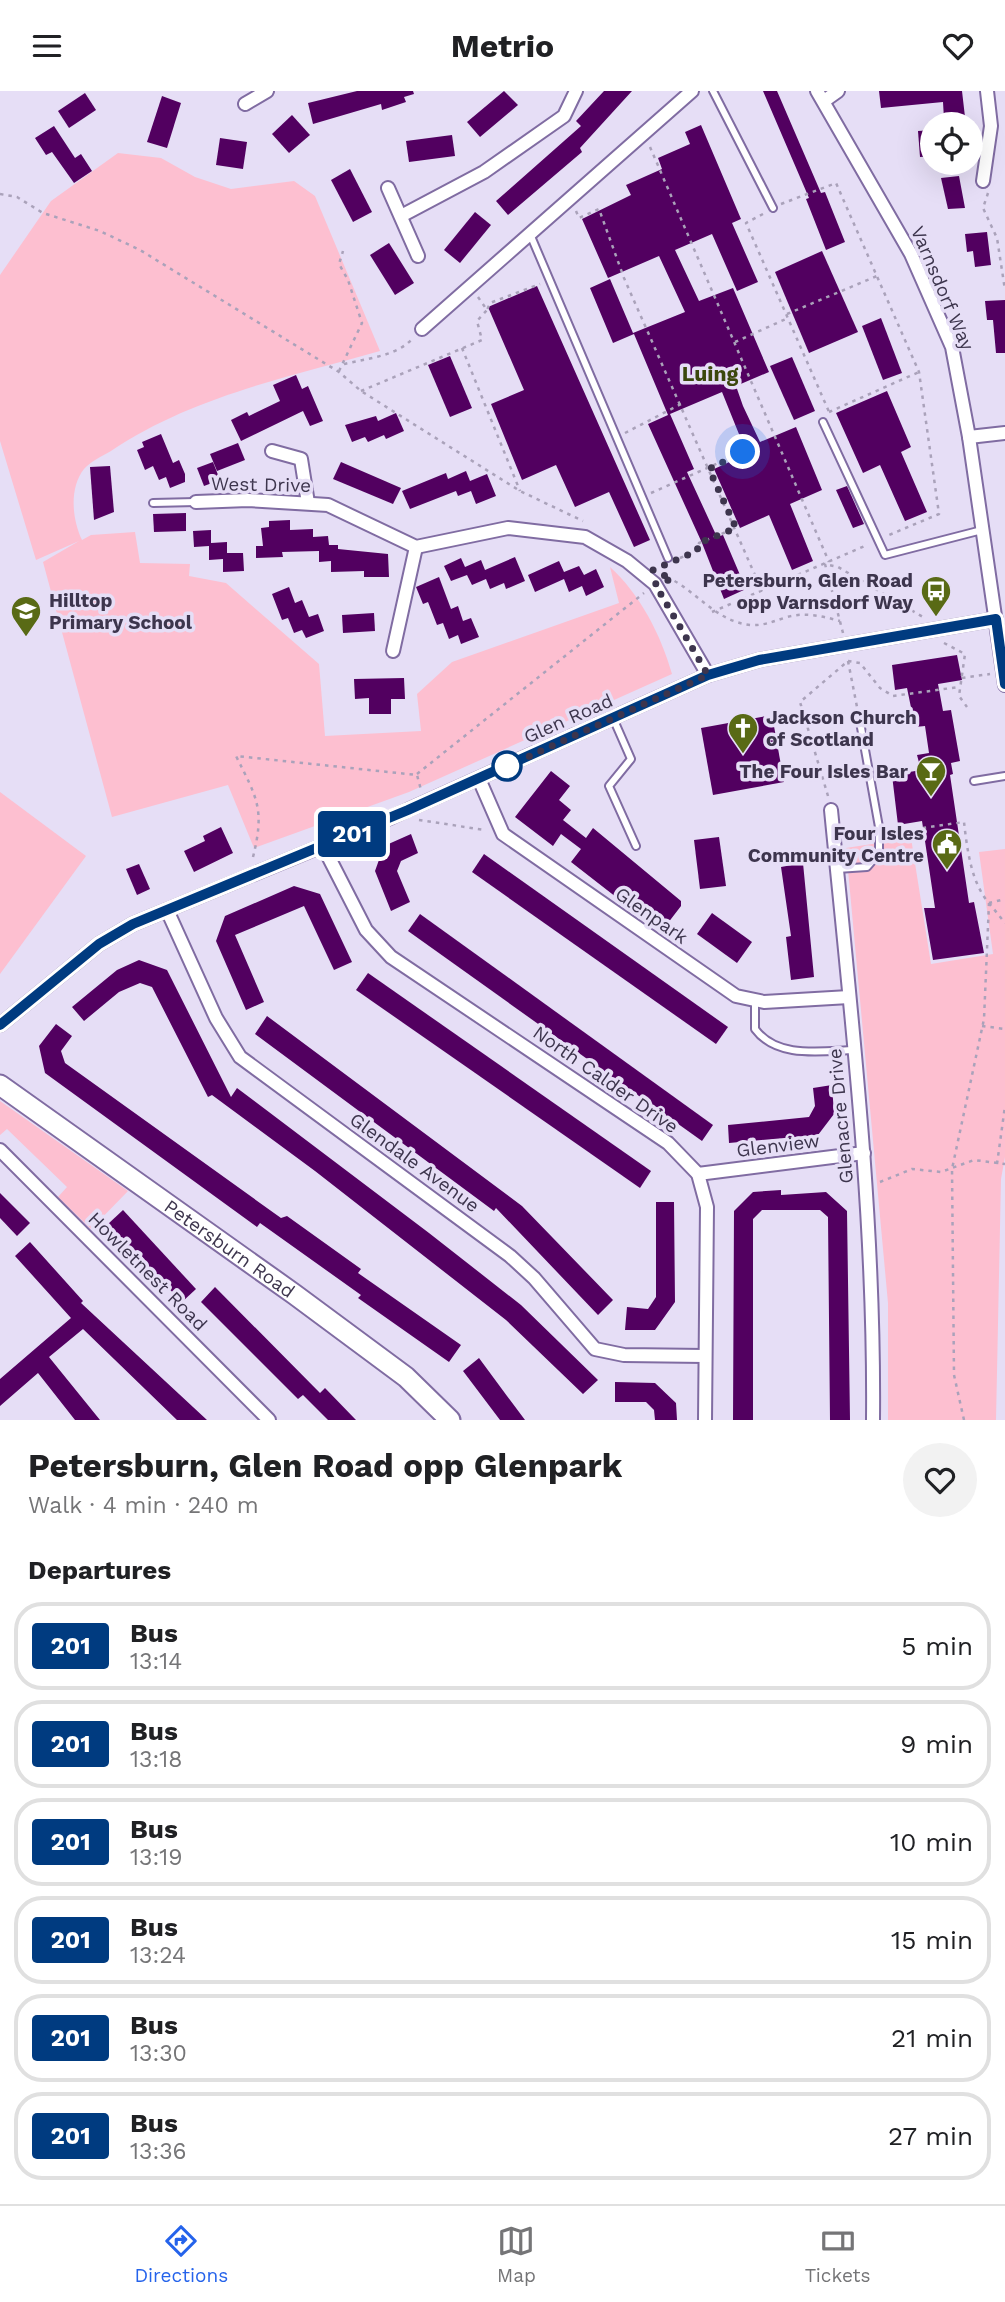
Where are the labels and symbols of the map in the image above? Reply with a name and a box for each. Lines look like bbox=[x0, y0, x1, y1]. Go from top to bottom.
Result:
street label: Varnsdorf Way bbox=[906, 223, 979, 354]
district label: Luing bbox=[682, 361, 738, 386]
your location bbox=[725, 434, 760, 469]
street label: West Drive bbox=[211, 472, 311, 497]
place label: Petersburn, Glen Road opp Varnsdorf Way bbox=[702, 569, 913, 614]
bus stop icon: Petersburn, Glen Road opp Varnsdorf Way bbox=[919, 574, 953, 618]
place label: Hilltop Primary School bbox=[49, 589, 193, 634]
school or university icon: Hilltop Primary School bbox=[9, 594, 43, 638]
street label: Glen Road bbox=[520, 689, 616, 748]
place label: Jackson Church of Scotland bbox=[766, 706, 917, 751]
church icon: Jackson Church of Scotland bbox=[726, 711, 760, 755]
unlabelled marker bbox=[492, 751, 522, 781]
bar icon: The Four Isles Bar bbox=[914, 754, 948, 798]
place label: The Four Isles Bar bbox=[739, 760, 909, 783]
line badge: 201 bbox=[312, 811, 392, 857]
place label: Four Isles Community Centre bbox=[748, 822, 924, 867]
public building icon: Four Isles Community Centre bbox=[930, 827, 964, 871]
street label: Glenpark bbox=[611, 882, 693, 949]
street label: North Calder Drive bbox=[529, 1021, 683, 1138]
street label: Glenacre Drive bbox=[823, 1047, 858, 1185]
street label: Glendale Avenue bbox=[345, 1108, 484, 1217]
street label: Glenview bbox=[735, 1129, 821, 1162]
street label: Petersburn Road bbox=[160, 1195, 299, 1303]
street label: Howletnest Road bbox=[83, 1207, 212, 1336]

